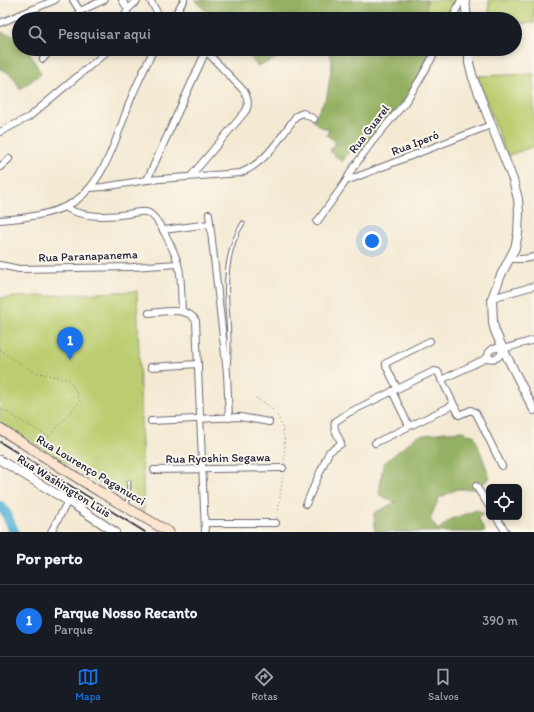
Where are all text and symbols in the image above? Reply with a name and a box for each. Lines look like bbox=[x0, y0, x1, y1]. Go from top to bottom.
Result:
search box bbox=[12, 12, 522, 56]
icon: search bbox=[26, 23, 48, 45]
text: Pesquisar aqui bbox=[58, 25, 151, 43]
street label: Rua Guarel bbox=[346, 102, 393, 156]
street label: Rua Iperó bbox=[389, 128, 441, 158]
your location bbox=[362, 231, 382, 251]
street label: Rua Paranapanema bbox=[38, 247, 138, 265]
pin: 1 bbox=[57, 327, 83, 360]
street label: Rua Lourenço Paganucci bbox=[34, 432, 148, 508]
street label: Rua Ryoshin Segawa bbox=[165, 450, 271, 466]
street label: Rua Washington Luis bbox=[15, 452, 113, 520]
map controls bbox=[486, 484, 522, 520]
button: locate bbox=[486, 484, 522, 520]
text: Por perto bbox=[16, 548, 83, 568]
text: Parque Nosso Recanto bbox=[54, 604, 197, 622]
text: 1 bbox=[26, 613, 32, 628]
text: 390 m bbox=[482, 613, 518, 628]
text: Parque bbox=[54, 622, 93, 637]
tab: Mapa bbox=[75, 666, 101, 703]
tab: Rotas bbox=[251, 666, 278, 703]
tab: Salvos bbox=[428, 666, 459, 703]

